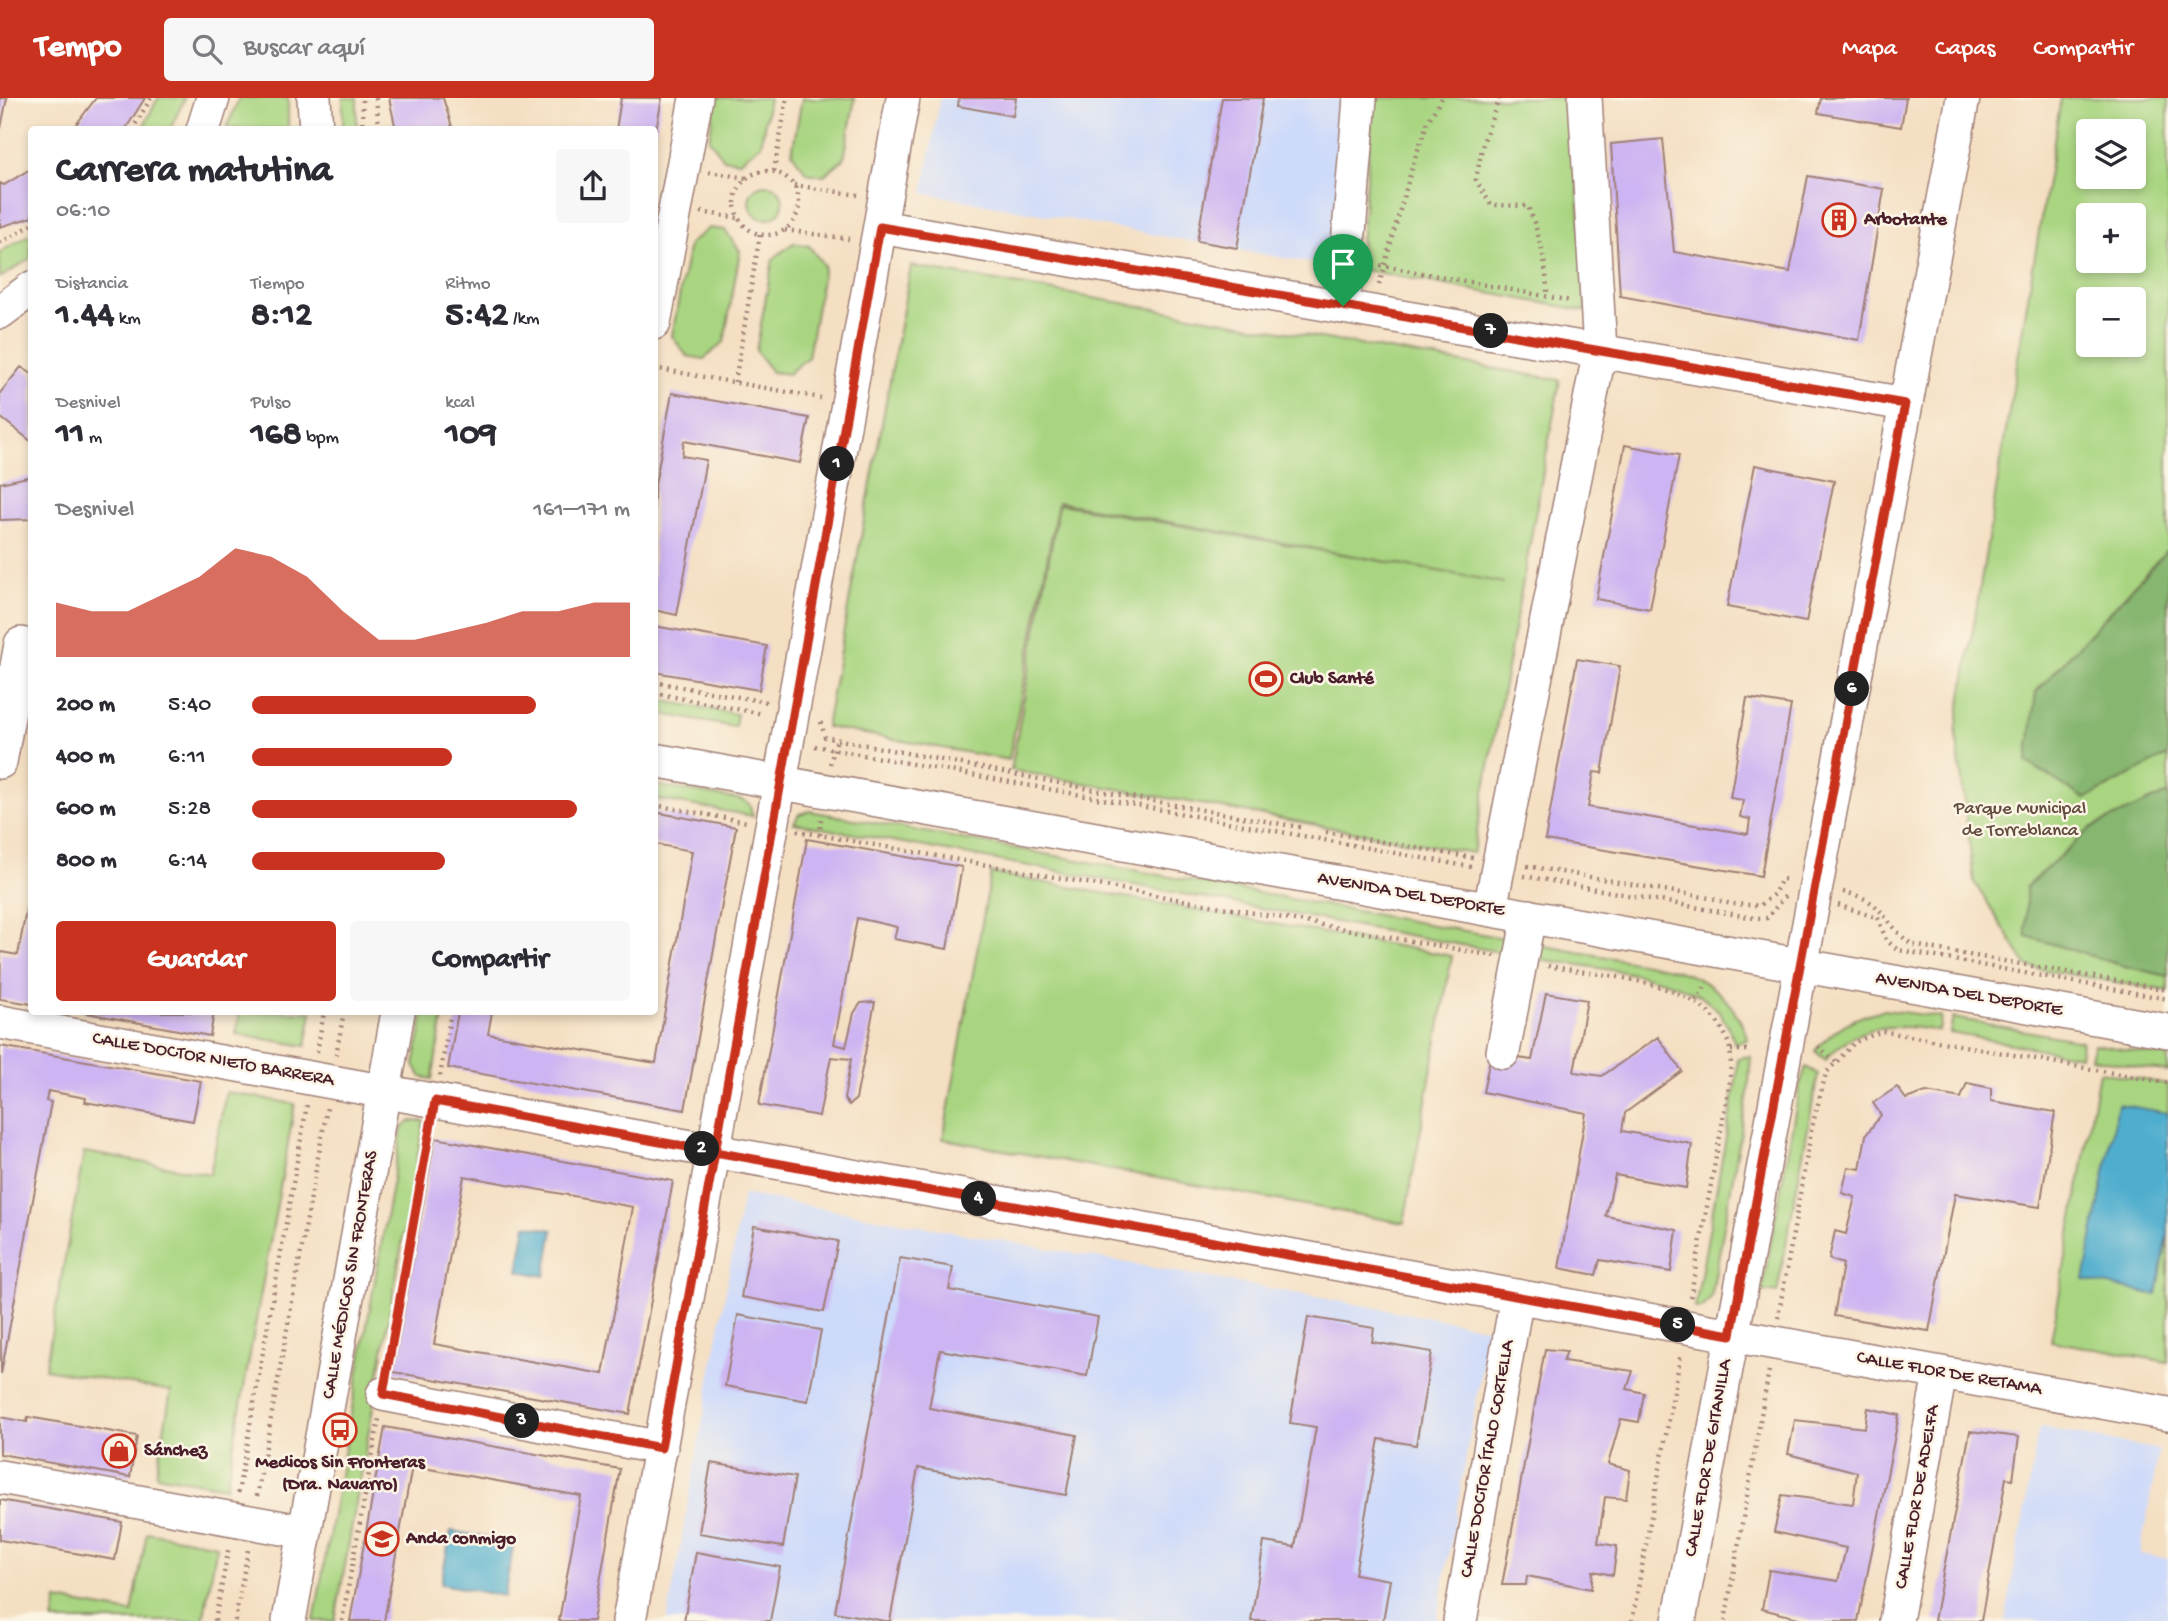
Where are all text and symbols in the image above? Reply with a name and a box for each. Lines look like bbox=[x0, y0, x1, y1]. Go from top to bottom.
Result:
search box bbox=[164, 18, 654, 81]
text: Tempo bbox=[35, 30, 122, 68]
icon: search bbox=[188, 30, 226, 68]
text: Buscar aquí bbox=[244, 34, 365, 65]
text: Mapa bbox=[1842, 35, 1897, 64]
text: Capas bbox=[1935, 35, 1995, 64]
text: Compartir bbox=[2033, 35, 2133, 64]
map controls bbox=[2076, 119, 2146, 357]
button: layers bbox=[2076, 119, 2146, 189]
button: share bbox=[556, 149, 630, 223]
text: Carrera matutina bbox=[56, 150, 332, 194]
text: 06:10 bbox=[56, 198, 110, 225]
building icon: Arbotante bbox=[1820, 201, 1858, 239]
button: + bbox=[2076, 203, 2146, 273]
place label: Arbotante bbox=[1863, 209, 1948, 232]
pin bbox=[1313, 234, 1373, 306]
icon: arrive bbox=[1324, 245, 1362, 283]
text: Distancia bbox=[56, 273, 128, 296]
text: Tiempo bbox=[251, 273, 305, 296]
text: Ritmo bbox=[445, 273, 491, 296]
button: − bbox=[2076, 287, 2146, 357]
text: 1.44 bbox=[56, 296, 114, 337]
text: 8:12 bbox=[251, 296, 312, 337]
text: 5:42 bbox=[445, 296, 508, 337]
text: km bbox=[114, 308, 141, 331]
text: /km bbox=[508, 308, 539, 331]
pin: 7 bbox=[1474, 314, 1508, 348]
text: 7 bbox=[1486, 319, 1495, 342]
text: Desnivel bbox=[56, 392, 121, 415]
text: Pulso bbox=[251, 392, 291, 415]
text: kcal bbox=[445, 392, 475, 415]
text: 11 bbox=[56, 415, 84, 456]
text: 168 bbox=[251, 415, 302, 456]
text: 109 bbox=[445, 415, 497, 456]
text: m bbox=[84, 427, 102, 450]
text: bpm bbox=[302, 427, 339, 450]
pin: 1 bbox=[820, 446, 854, 482]
text: 1 bbox=[833, 452, 840, 475]
text: Desnivel bbox=[56, 497, 134, 524]
text: 161–171 m bbox=[533, 497, 630, 524]
sports icon: Club Santé bbox=[1247, 660, 1285, 698]
place label: Club Santé bbox=[1289, 668, 1375, 691]
pin: 6 bbox=[1834, 672, 1870, 706]
text: 6 bbox=[1847, 677, 1856, 700]
text: 200 m bbox=[56, 692, 115, 719]
text: 5:40 bbox=[168, 692, 211, 719]
text: 400 m bbox=[56, 744, 115, 771]
text: 6:11 bbox=[168, 744, 205, 771]
text: 600 m bbox=[56, 796, 116, 823]
text: 5:28 bbox=[168, 796, 211, 823]
park label: Parque Municipal de Torreblanca bbox=[1953, 798, 2086, 843]
text: 800 m bbox=[56, 848, 117, 875]
text: 6:14 bbox=[168, 848, 207, 875]
street label: AVENIDA DEL DEPORTE bbox=[1316, 867, 1507, 923]
button: Guardar bbox=[56, 921, 336, 1001]
button: Compartir bbox=[350, 921, 630, 1001]
street label: AVENIDA DEL DEPORTE bbox=[1874, 967, 2065, 1023]
street label: CALLE DOCTOR NIETO BARRERA bbox=[90, 1027, 337, 1093]
pin: 2 bbox=[684, 1132, 720, 1166]
text: 2 bbox=[697, 1137, 706, 1160]
street label: CALLE MÉDICOS SIN FRONTERAS bbox=[318, 1149, 384, 1401]
pin: 4 bbox=[962, 1182, 996, 1216]
text: 4 bbox=[974, 1187, 983, 1210]
pin: 5 bbox=[1660, 1308, 1696, 1342]
text: 5 bbox=[1673, 1313, 1683, 1336]
street label: CALLE DOCTOR ÍTALO CORTELLA bbox=[1456, 1337, 1521, 1580]
street label: CALLE FLOR DE RETAMA bbox=[1855, 1346, 2045, 1402]
street label: CALLE FLOR DE GITANILLA bbox=[1680, 1356, 1738, 1559]
street label: CALLE FLOR DE ADELFA bbox=[1890, 1401, 1946, 1591]
pin: 3 bbox=[504, 1404, 540, 1438]
text: 3 bbox=[517, 1409, 526, 1432]
bus stop icon: Medicos Sin Fronteras (Dra. Navarro) bbox=[321, 1411, 359, 1449]
shop icon: Sánchez bbox=[100, 1432, 138, 1470]
place label: Sánchez bbox=[144, 1440, 209, 1463]
place label: Medicos Sin Fronteras (Dra. Navarro) bbox=[255, 1452, 426, 1497]
school or university icon: Anda conmigo bbox=[363, 1520, 401, 1558]
place label: Anda conmigo bbox=[405, 1528, 516, 1551]

